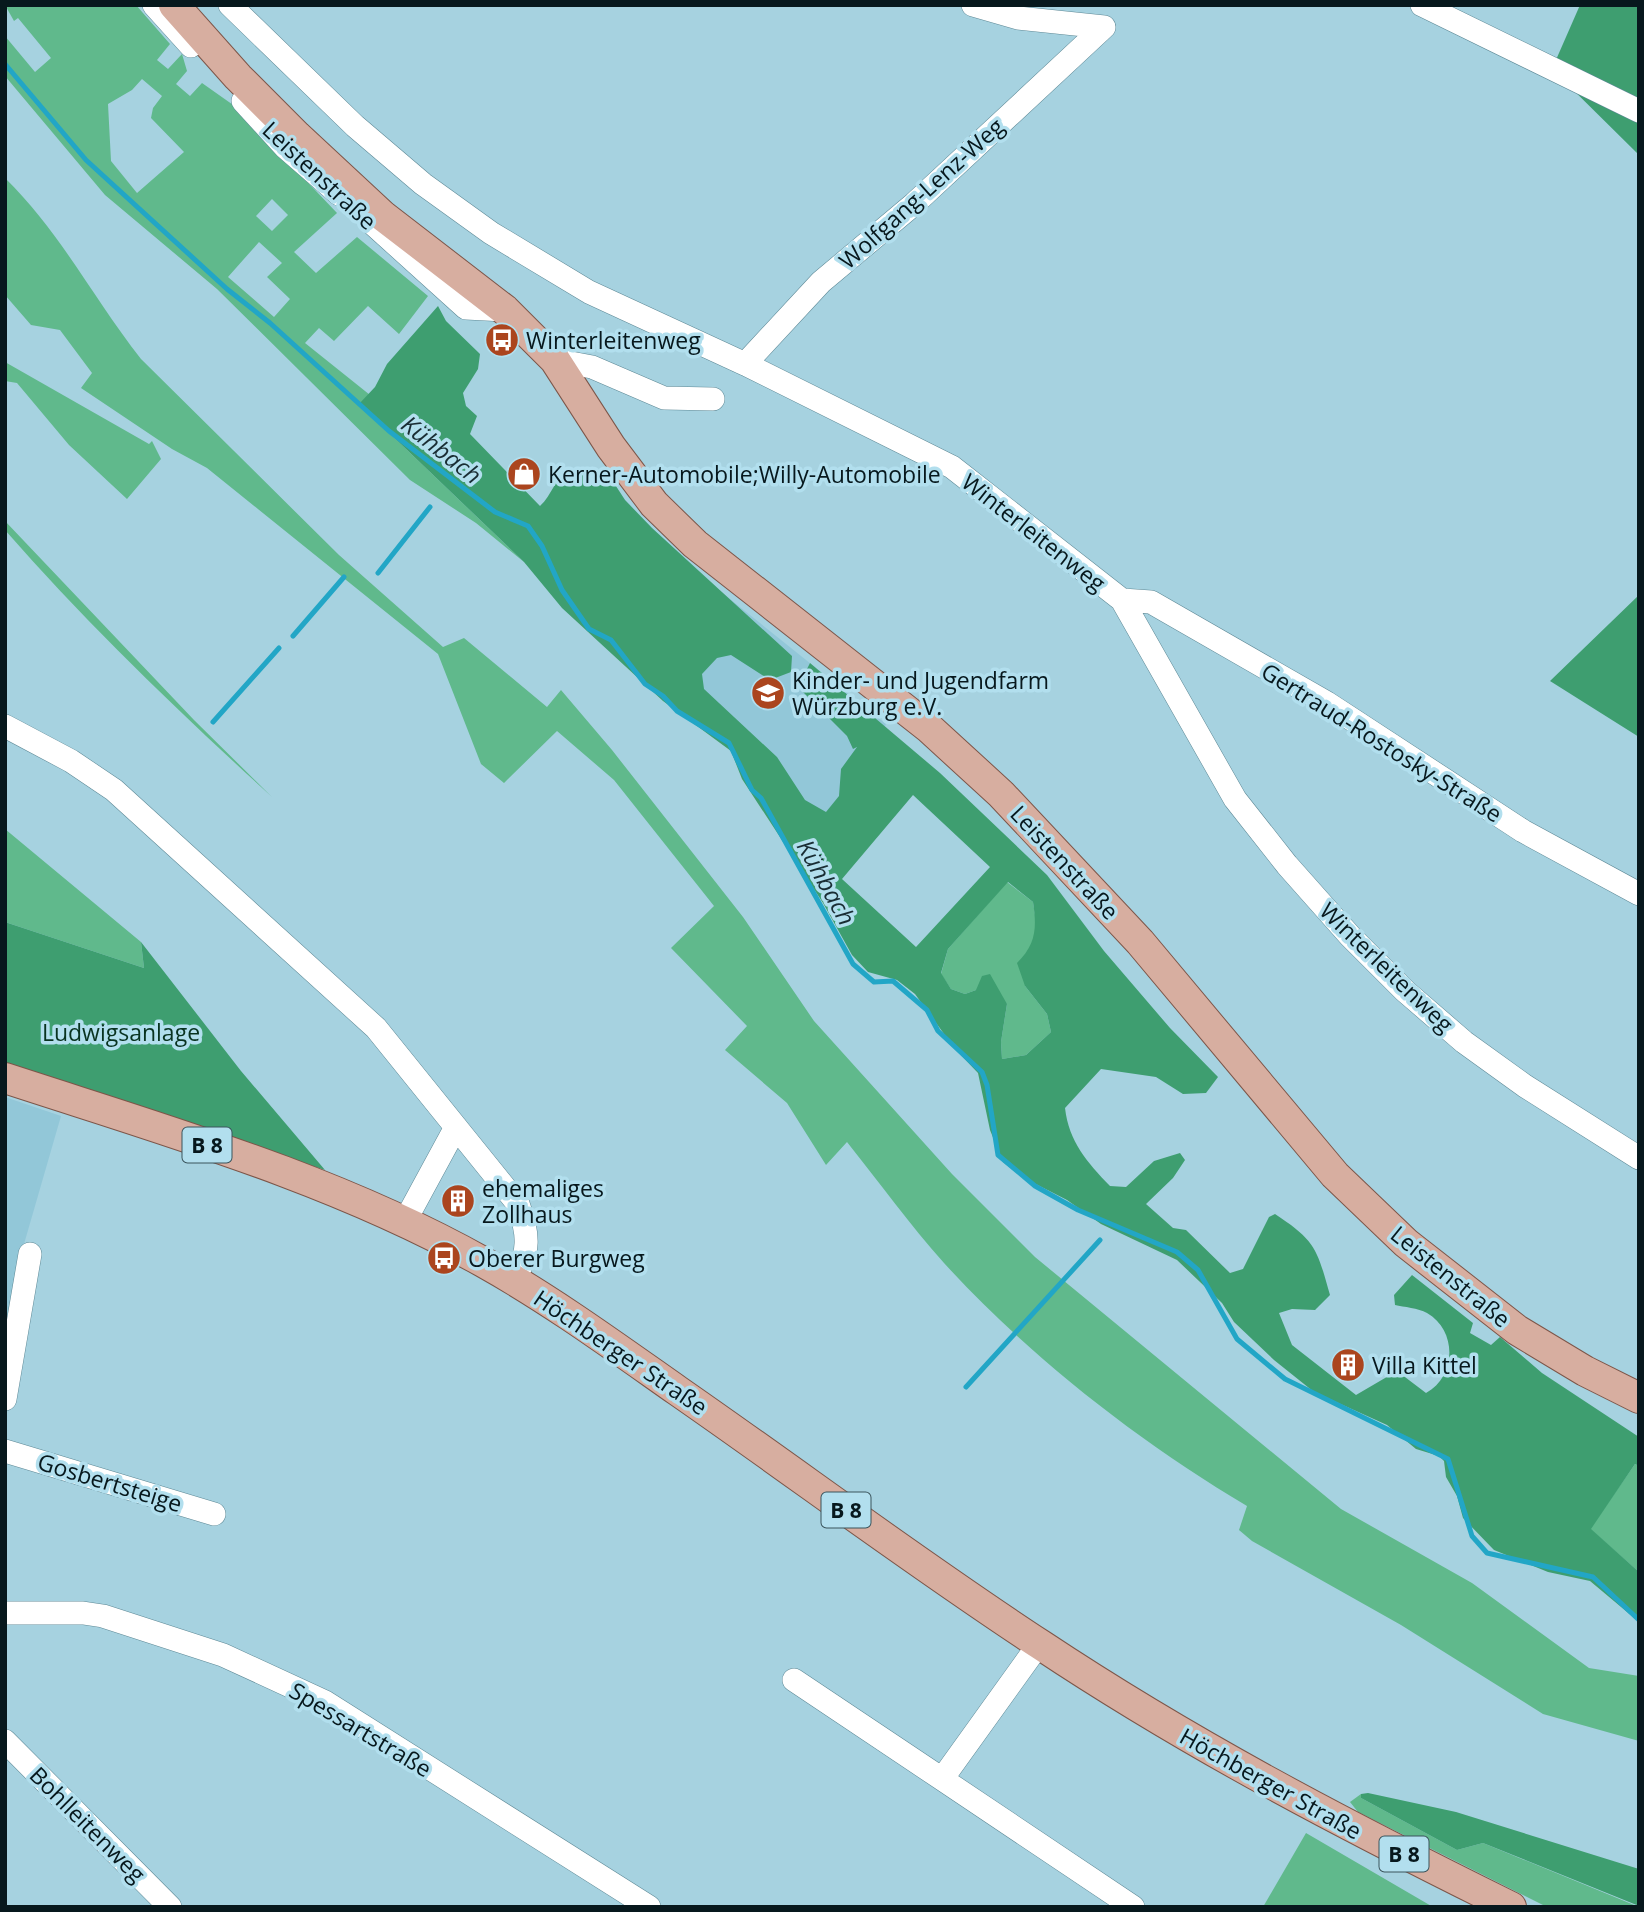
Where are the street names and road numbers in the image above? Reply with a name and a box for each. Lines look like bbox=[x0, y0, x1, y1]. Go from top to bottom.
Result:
street label: Wolfgang-Lenz-Weg bbox=[832, 110, 1011, 276]
street label: Leistenstraße bbox=[256, 114, 384, 236]
street label: Winterleitenweg bbox=[955, 466, 1113, 599]
street label: Gertraud-Rostosky-Straße bbox=[1256, 655, 1508, 829]
street label: Leistenstraße bbox=[1004, 798, 1126, 926]
street label: Winterleitenweg bbox=[1313, 895, 1461, 1040]
road number: B 8 bbox=[182, 1128, 232, 1162]
street label: Leistenstraße bbox=[1384, 1218, 1518, 1334]
street label: Höchberger Straße bbox=[528, 1282, 714, 1422]
street label: Gosbertsteige bbox=[34, 1445, 186, 1519]
road number: B 8 bbox=[822, 1492, 870, 1528]
street label: Spessartstraße bbox=[284, 1674, 438, 1784]
street label: Höchberger Straße bbox=[1174, 1720, 1368, 1846]
street label: Bohlleitenweg bbox=[23, 1759, 153, 1889]
road number: B 8 bbox=[1380, 1836, 1428, 1871]

